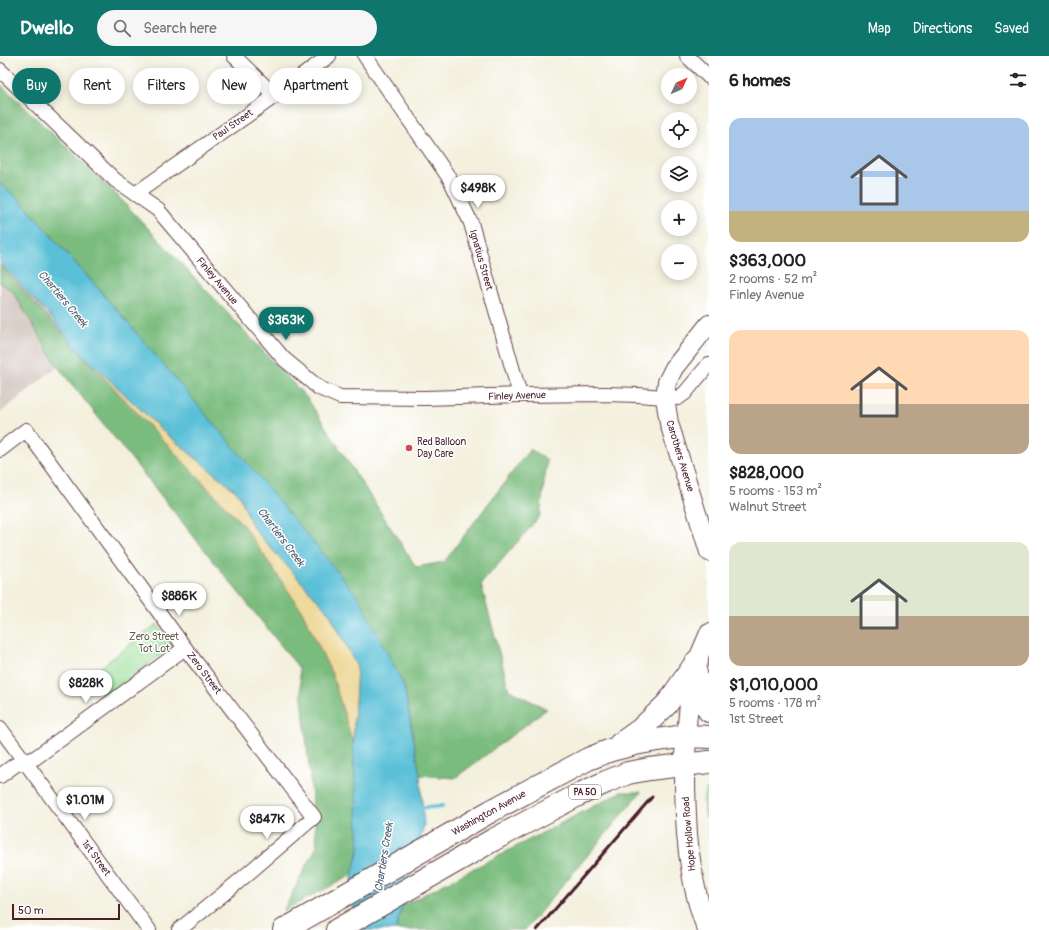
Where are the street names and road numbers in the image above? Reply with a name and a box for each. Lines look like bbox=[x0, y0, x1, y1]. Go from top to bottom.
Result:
street label: Paul Street bbox=[211, 106, 256, 143]
street label: Ignatius Street bbox=[467, 228, 496, 293]
street label: Finley Avenue bbox=[194, 255, 240, 307]
street label: Finley Avenue bbox=[488, 389, 546, 403]
street label: Carothers Avenue bbox=[663, 419, 697, 493]
street label: Zero Street bbox=[184, 650, 224, 697]
road number: PA 50 bbox=[569, 785, 601, 799]
street label: Washington Avenue bbox=[450, 788, 528, 838]
street label: Hope Hollow Road bbox=[680, 796, 698, 872]
street label: 1st Street bbox=[79, 838, 114, 879]

